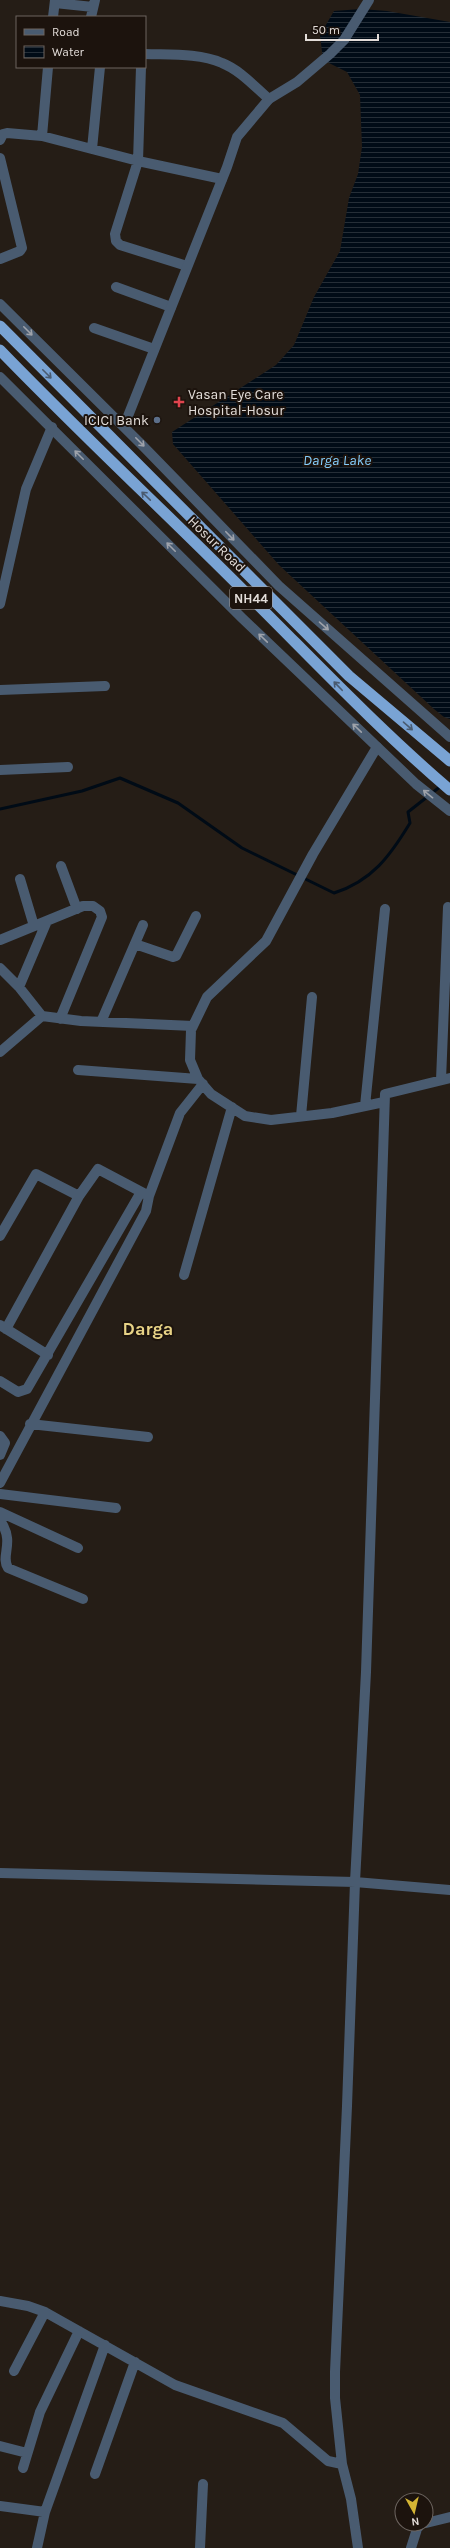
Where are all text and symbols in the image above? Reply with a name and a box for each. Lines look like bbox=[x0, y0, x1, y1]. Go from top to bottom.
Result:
legend bbox=[16, 16, 146, 68]
scale bar bbox=[306, 16, 378, 42]
text: 50 m bbox=[312, 23, 340, 37]
text: Road bbox=[52, 25, 80, 39]
text: Water bbox=[52, 45, 85, 59]
one-way arrow bbox=[23, 326, 33, 336]
one-way arrow bbox=[42, 369, 52, 379]
place label: Vasan Eye Care Hospital-Hosur bbox=[188, 386, 285, 419]
marker: Vasan Eye Care Hospital-Hosur bbox=[173, 396, 185, 408]
place label: ICICI Bank bbox=[84, 412, 149, 429]
marker: ICICI Bank bbox=[152, 415, 162, 425]
one-way arrow bbox=[135, 438, 145, 447]
one-way arrow bbox=[74, 450, 84, 460]
water label: Darga Lake bbox=[303, 451, 371, 469]
one-way arrow bbox=[141, 491, 151, 501]
street label: Hosur Road bbox=[184, 513, 249, 576]
one-way arrow bbox=[225, 531, 235, 541]
one-way arrow bbox=[166, 542, 176, 552]
road number: NH44 bbox=[230, 587, 272, 609]
one-way arrow bbox=[318, 621, 328, 630]
one-way arrow bbox=[258, 634, 268, 643]
one-way arrow bbox=[333, 681, 343, 691]
one-way arrow bbox=[402, 722, 413, 731]
one-way arrow bbox=[352, 724, 362, 733]
one-way arrow bbox=[423, 790, 434, 798]
district label: Darga bbox=[123, 1318, 173, 1340]
north arrow bbox=[394, 2492, 434, 2532]
text: N bbox=[411, 2514, 420, 2528]

